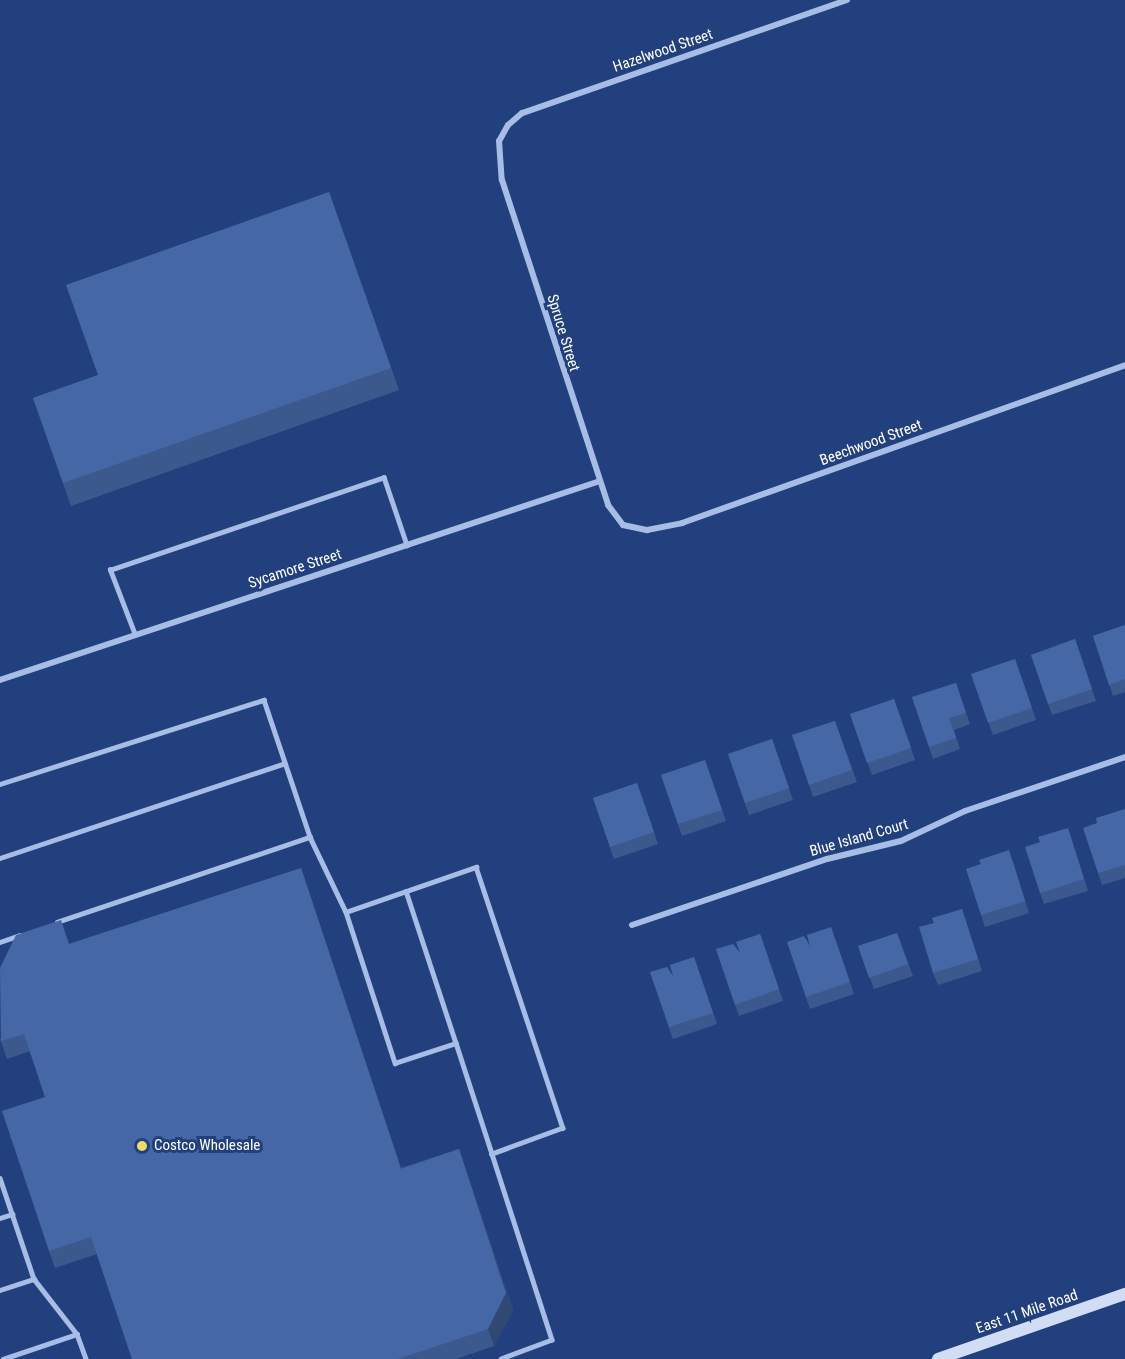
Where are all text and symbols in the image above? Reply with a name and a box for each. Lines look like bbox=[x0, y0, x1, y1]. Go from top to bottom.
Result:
street label: Hazelwood Street bbox=[611, 26, 715, 76]
street label: Spruce Street bbox=[543, 292, 583, 374]
street label: Beechwood Street bbox=[818, 416, 924, 470]
street label: Sycamore Street bbox=[246, 545, 344, 593]
street label: Blue Island Court bbox=[808, 815, 910, 861]
place label: Costco Wholesale bbox=[154, 1137, 260, 1155]
marker: Costco Wholesale bbox=[135, 1139, 149, 1153]
street label: East 11 Mile Road bbox=[974, 1286, 1080, 1338]

